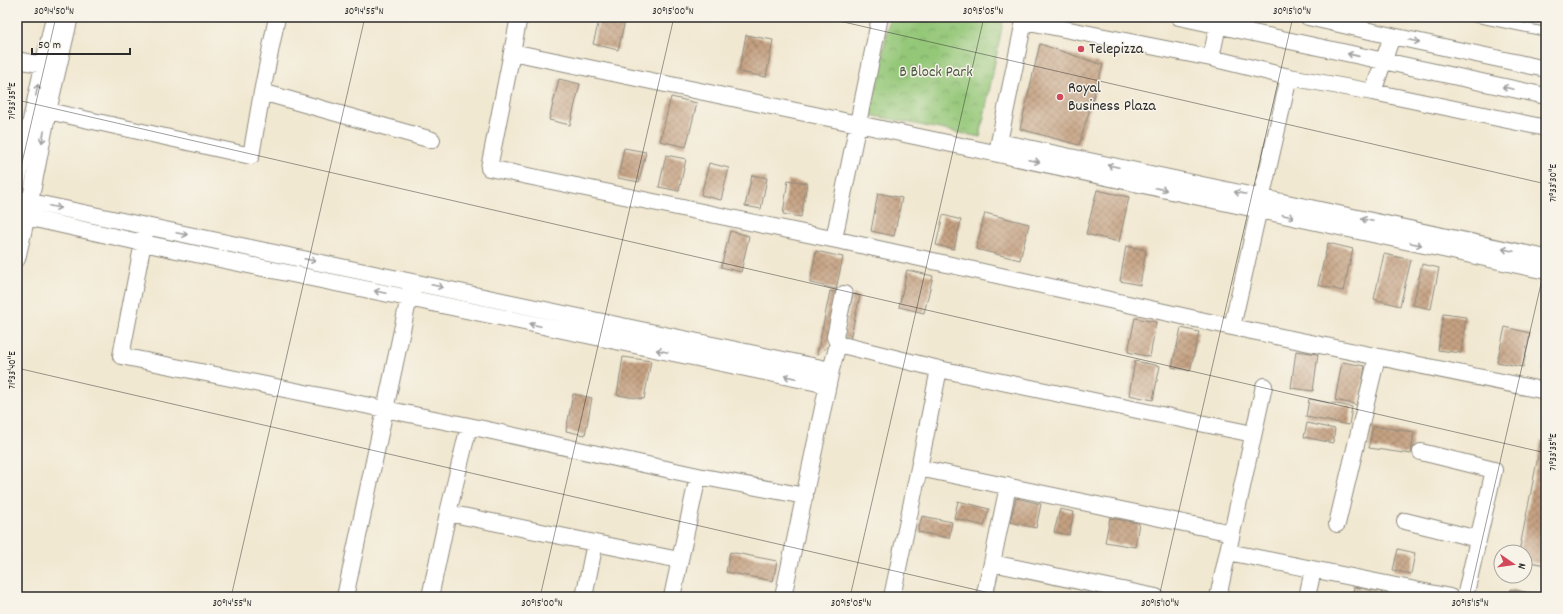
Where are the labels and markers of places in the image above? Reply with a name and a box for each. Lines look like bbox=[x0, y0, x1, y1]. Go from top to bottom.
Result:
place label: Telepizza bbox=[1089, 38, 1144, 61]
marker: Telepizza bbox=[1076, 44, 1086, 54]
place label: Royal Business Plaza bbox=[1068, 77, 1156, 118]
marker: Royal Business Plaza bbox=[1055, 92, 1065, 102]

